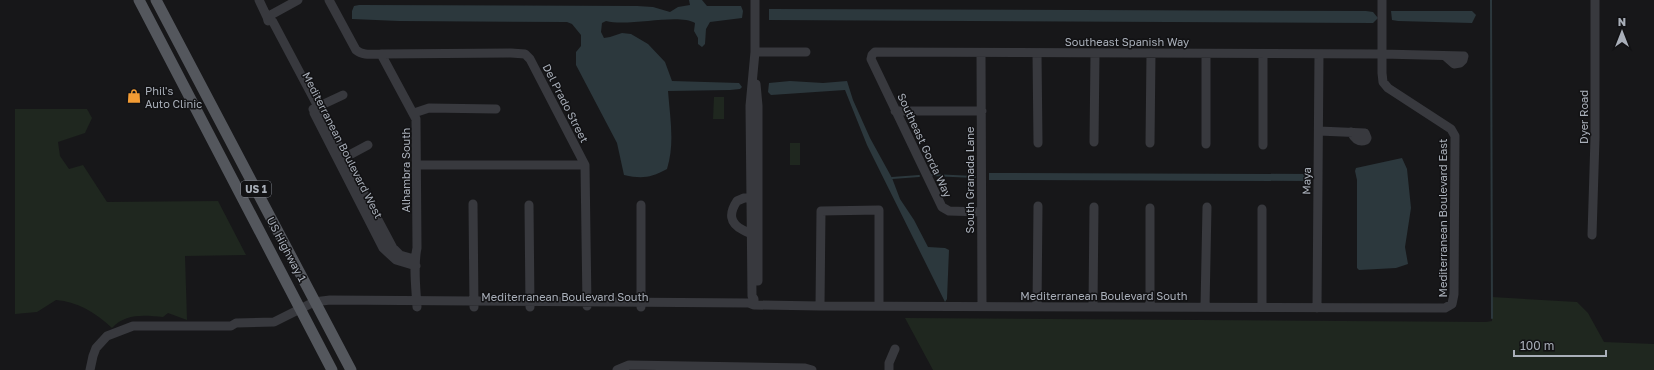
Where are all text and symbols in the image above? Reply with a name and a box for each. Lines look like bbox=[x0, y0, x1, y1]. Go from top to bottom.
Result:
north arrow bbox=[1602, 12, 1642, 52]
text: N bbox=[1618, 15, 1626, 28]
street label: Southeast Spanish Way bbox=[1065, 35, 1189, 48]
street label: Del Prado Street bbox=[541, 61, 591, 145]
street label: Mediterranean Boulevard West bbox=[300, 70, 386, 220]
place label: Phil's Auto Clinic bbox=[145, 84, 202, 110]
shop icon: Phil's Auto Clinic bbox=[126, 88, 142, 104]
street label: Dyer Road bbox=[1577, 90, 1590, 144]
street label: Southeast Gorda Way bbox=[895, 91, 955, 199]
street label: South Granada Lane bbox=[963, 127, 976, 233]
street label: Alhambra South bbox=[399, 128, 412, 212]
street label: Mediterranean Boulevard East bbox=[1436, 139, 1449, 297]
street label: Maya bbox=[1299, 167, 1313, 195]
road number: US 1 bbox=[241, 181, 271, 197]
street label: US Highway 1 bbox=[264, 214, 310, 284]
street label: Mediterranean Boulevard South bbox=[1020, 289, 1188, 302]
street label: Mediterranean Boulevard South bbox=[481, 290, 649, 303]
scale bar bbox=[1514, 332, 1606, 358]
text: 100 m bbox=[1520, 338, 1554, 353]

